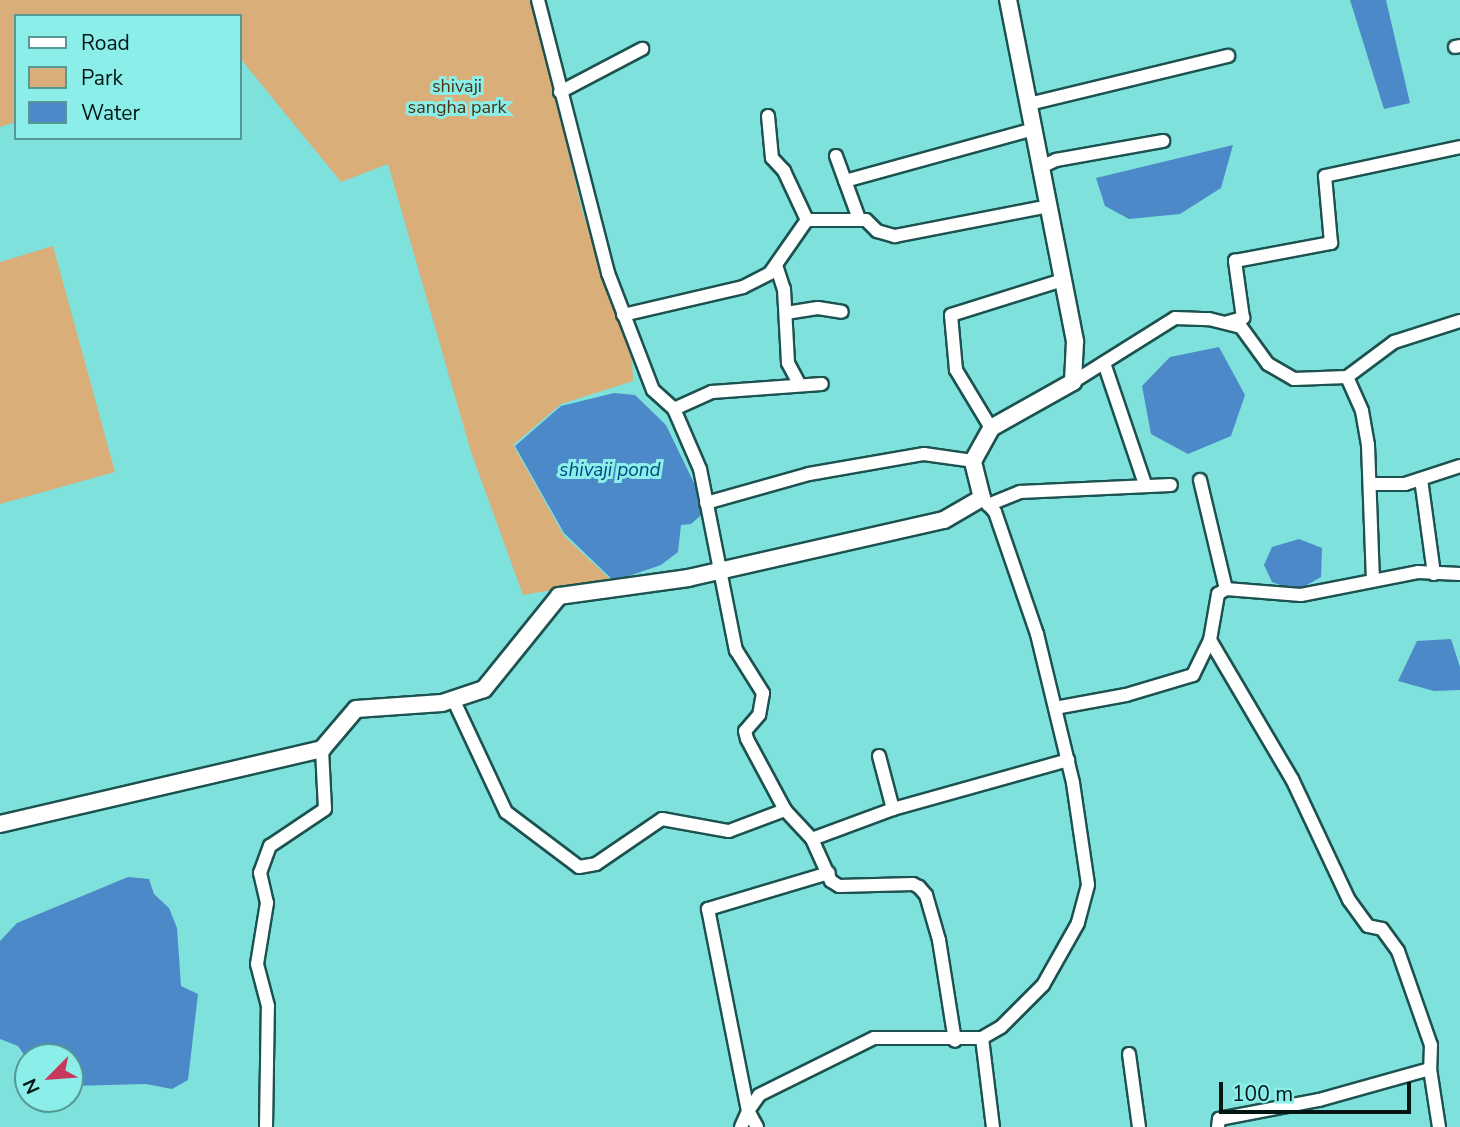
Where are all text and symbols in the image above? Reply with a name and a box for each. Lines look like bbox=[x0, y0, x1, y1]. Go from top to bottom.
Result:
legend bbox=[14, 14, 242, 140]
text: Road bbox=[81, 29, 130, 57]
text: Park bbox=[81, 64, 123, 92]
park label: shivaji sangha park bbox=[408, 76, 506, 119]
text: Water bbox=[81, 99, 140, 127]
water label: shivaji pond bbox=[559, 460, 661, 482]
north arrow bbox=[14, 1043, 84, 1113]
scale bar bbox=[1222, 1068, 1414, 1112]
text: N bbox=[17, 1074, 47, 1098]
text: 100 m bbox=[1232, 1080, 1293, 1108]

